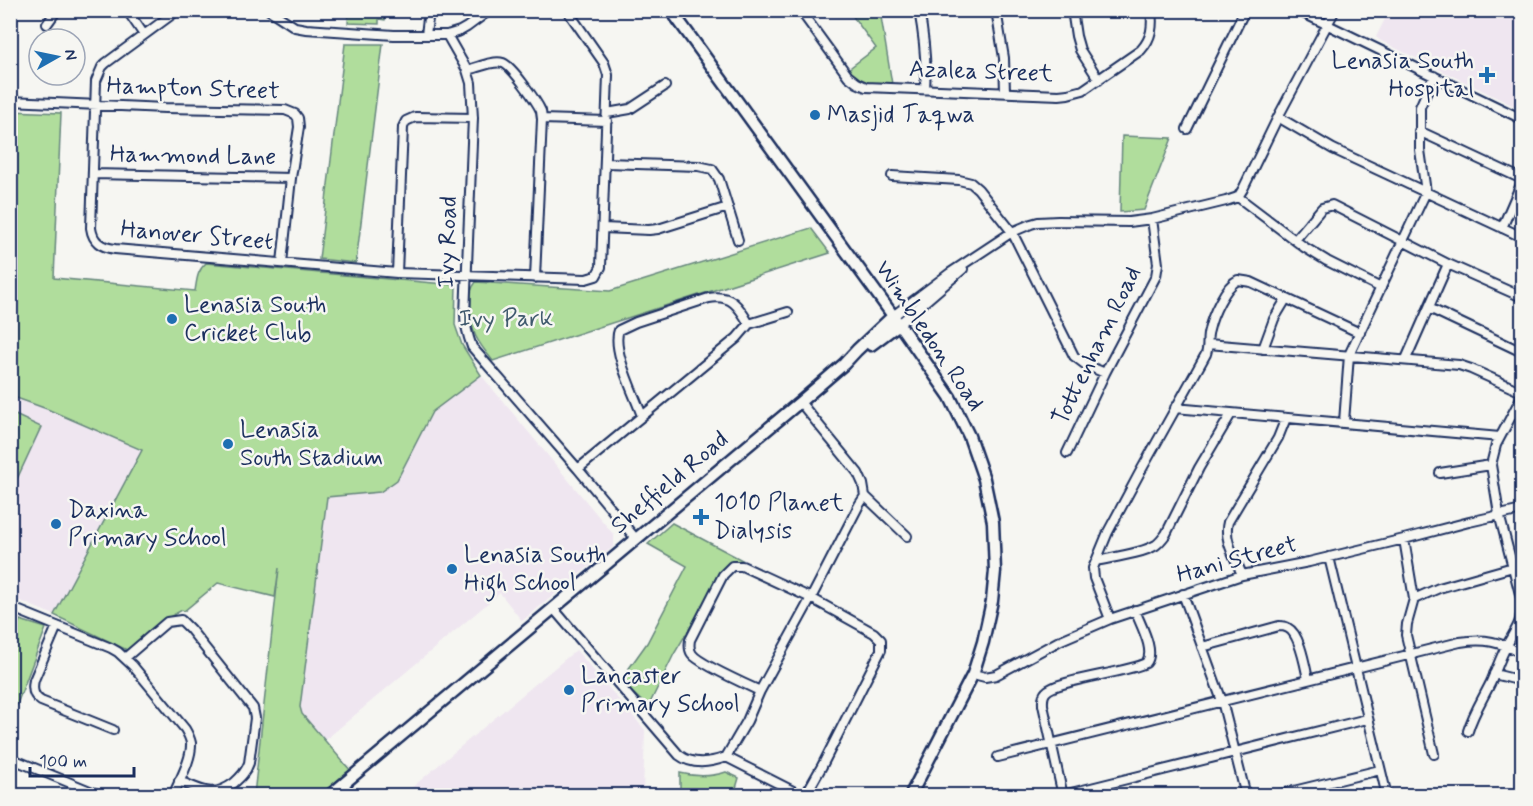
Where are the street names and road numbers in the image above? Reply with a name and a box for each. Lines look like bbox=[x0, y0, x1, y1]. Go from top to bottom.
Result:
street label: Azalea Street bbox=[909, 54, 1053, 90]
street label: Hampton Street bbox=[106, 70, 280, 108]
street label: Hammond Lane bbox=[110, 139, 276, 173]
street label: Ivy Road bbox=[431, 196, 465, 288]
street label: Hanover Street bbox=[119, 214, 275, 258]
street label: Wimbledon Road bbox=[867, 255, 991, 417]
street label: Tottenham Road bbox=[1045, 261, 1149, 431]
street label: Sheffield Road bbox=[605, 425, 735, 541]
street label: Hani Street bbox=[1173, 529, 1301, 591]

